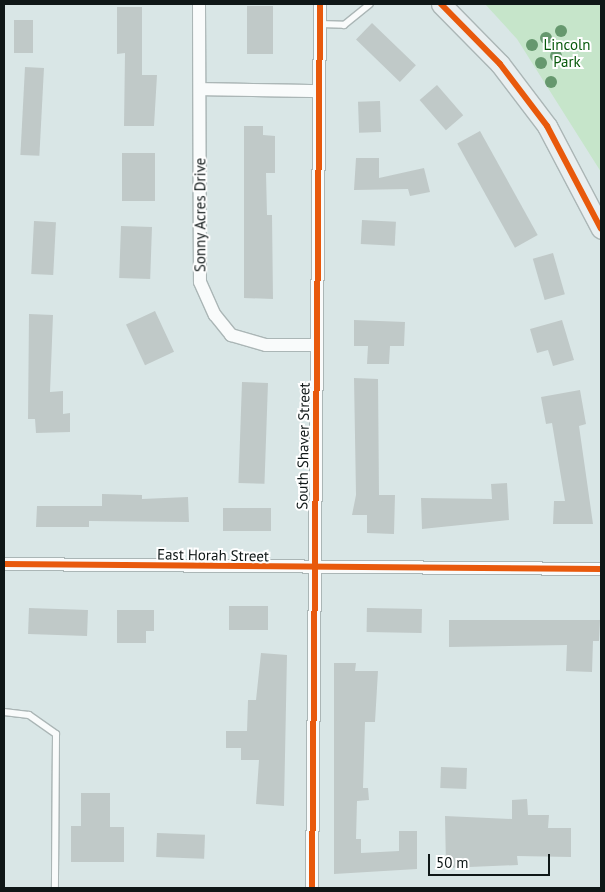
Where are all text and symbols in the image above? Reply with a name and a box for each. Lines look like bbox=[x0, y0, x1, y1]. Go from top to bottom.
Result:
park label: Lincoln Park bbox=[543, 35, 591, 70]
street label: Sonny Acres Drive bbox=[191, 157, 209, 273]
street label: South Shaver Street bbox=[293, 382, 313, 510]
street label: East Horah Street bbox=[157, 545, 269, 565]
scale bar bbox=[430, 844, 552, 876]
text: 50 m bbox=[436, 853, 469, 872]

